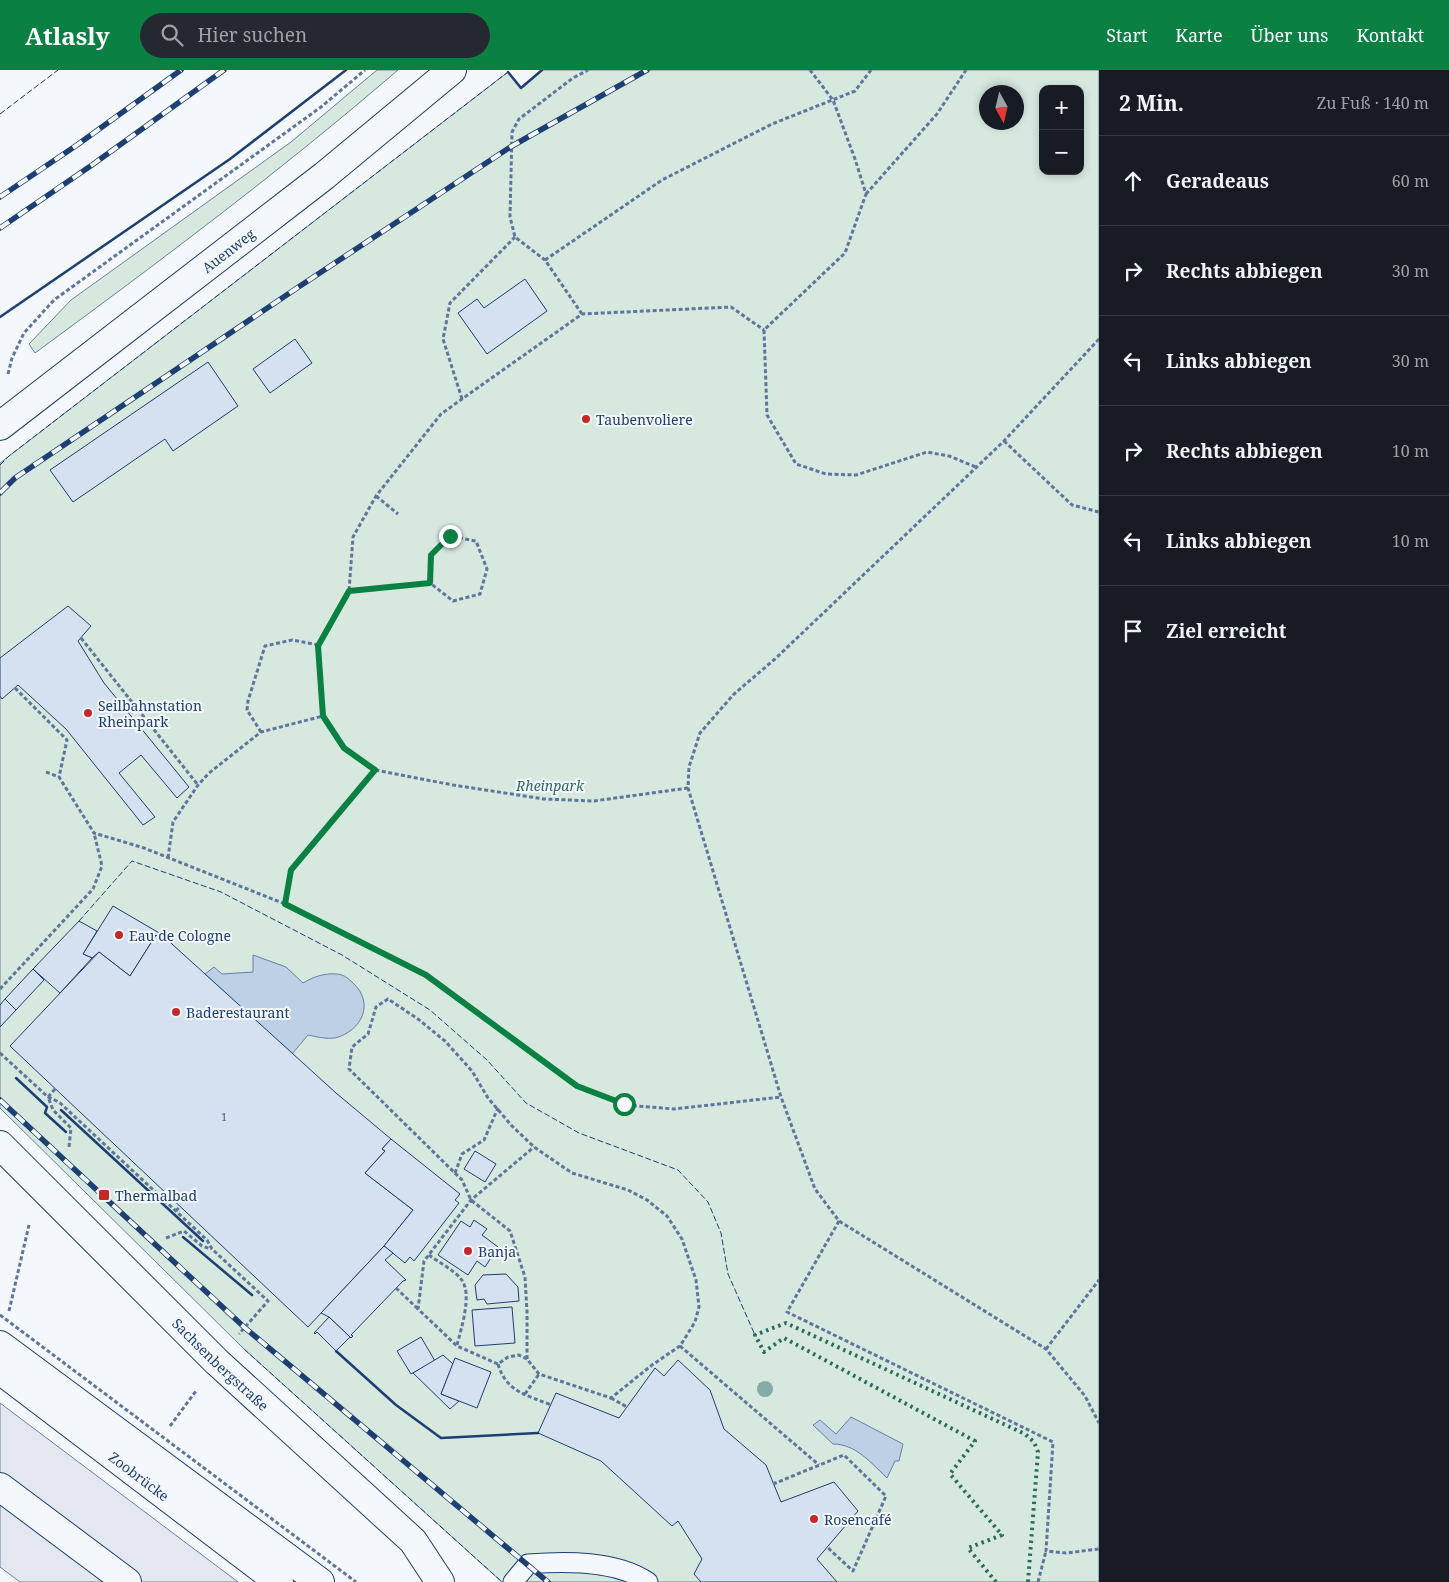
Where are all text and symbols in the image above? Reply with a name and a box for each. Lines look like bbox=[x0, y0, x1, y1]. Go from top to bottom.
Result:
search box bbox=[140, 13, 490, 58]
text: Atlasly bbox=[25, 19, 110, 52]
icon: search bbox=[158, 21, 186, 49]
text: Hier suchen bbox=[198, 22, 307, 48]
text: Start bbox=[1106, 23, 1147, 47]
text: Karte bbox=[1175, 23, 1223, 47]
text: Über uns bbox=[1251, 23, 1328, 47]
text: Kontakt bbox=[1356, 23, 1424, 47]
north arrow bbox=[979, 85, 1024, 130]
map controls bbox=[1039, 85, 1084, 175]
button: + bbox=[1039, 85, 1084, 130]
text: 2 Min. bbox=[1119, 89, 1184, 117]
text: Zu Fuß · 140 m bbox=[1317, 92, 1429, 114]
button: − bbox=[1039, 130, 1084, 175]
icon: ahead bbox=[1119, 167, 1147, 195]
text: Geradeaus bbox=[1166, 168, 1269, 194]
text: 60 m bbox=[1392, 170, 1429, 192]
street label: Auenweg bbox=[198, 223, 259, 277]
icon: right bbox=[1119, 257, 1147, 285]
text: Rechts abbiegen bbox=[1166, 258, 1323, 284]
text: 30 m bbox=[1392, 260, 1429, 282]
icon: left bbox=[1119, 347, 1147, 375]
text: Links abbiegen bbox=[1166, 348, 1312, 374]
text: 30 m bbox=[1392, 350, 1429, 372]
place label: Taubenvoliere bbox=[596, 410, 693, 429]
marker: Taubenvoliere bbox=[580, 413, 592, 425]
icon: right bbox=[1119, 437, 1147, 465]
text: Rechts abbiegen bbox=[1166, 438, 1323, 464]
text: 10 m bbox=[1392, 440, 1429, 462]
route end bbox=[439, 525, 462, 548]
icon: left bbox=[1119, 527, 1147, 555]
text: Links abbiegen bbox=[1166, 528, 1312, 554]
text: 10 m bbox=[1392, 530, 1429, 552]
icon: arrive bbox=[1119, 617, 1147, 645]
text: Ziel erreicht bbox=[1166, 618, 1287, 644]
place label: Seilbahnstation Rheinpark bbox=[98, 696, 202, 731]
marker: Seilbahnstation Rheinpark bbox=[82, 707, 94, 719]
park label: Rheinpark bbox=[515, 776, 585, 795]
place label: Eau de Cologne bbox=[129, 926, 231, 945]
marker: Eau de Cologne bbox=[113, 929, 125, 941]
place label: Baderestaurant bbox=[186, 1003, 289, 1022]
marker: Baderestaurant bbox=[170, 1006, 182, 1018]
route start bbox=[613, 1093, 636, 1116]
house number: 1 bbox=[221, 1109, 227, 1124]
place label: Thermalbad bbox=[115, 1186, 197, 1205]
marker: Thermalbad bbox=[97, 1188, 111, 1202]
place label: Banja bbox=[478, 1242, 516, 1261]
marker: Banja bbox=[462, 1245, 474, 1257]
street label: Sachsenbergstraße bbox=[168, 1313, 273, 1414]
street label: Zoobrücke bbox=[105, 1447, 173, 1505]
place label: Rosencafé bbox=[824, 1510, 892, 1529]
marker: Rosencafé bbox=[808, 1513, 820, 1525]

